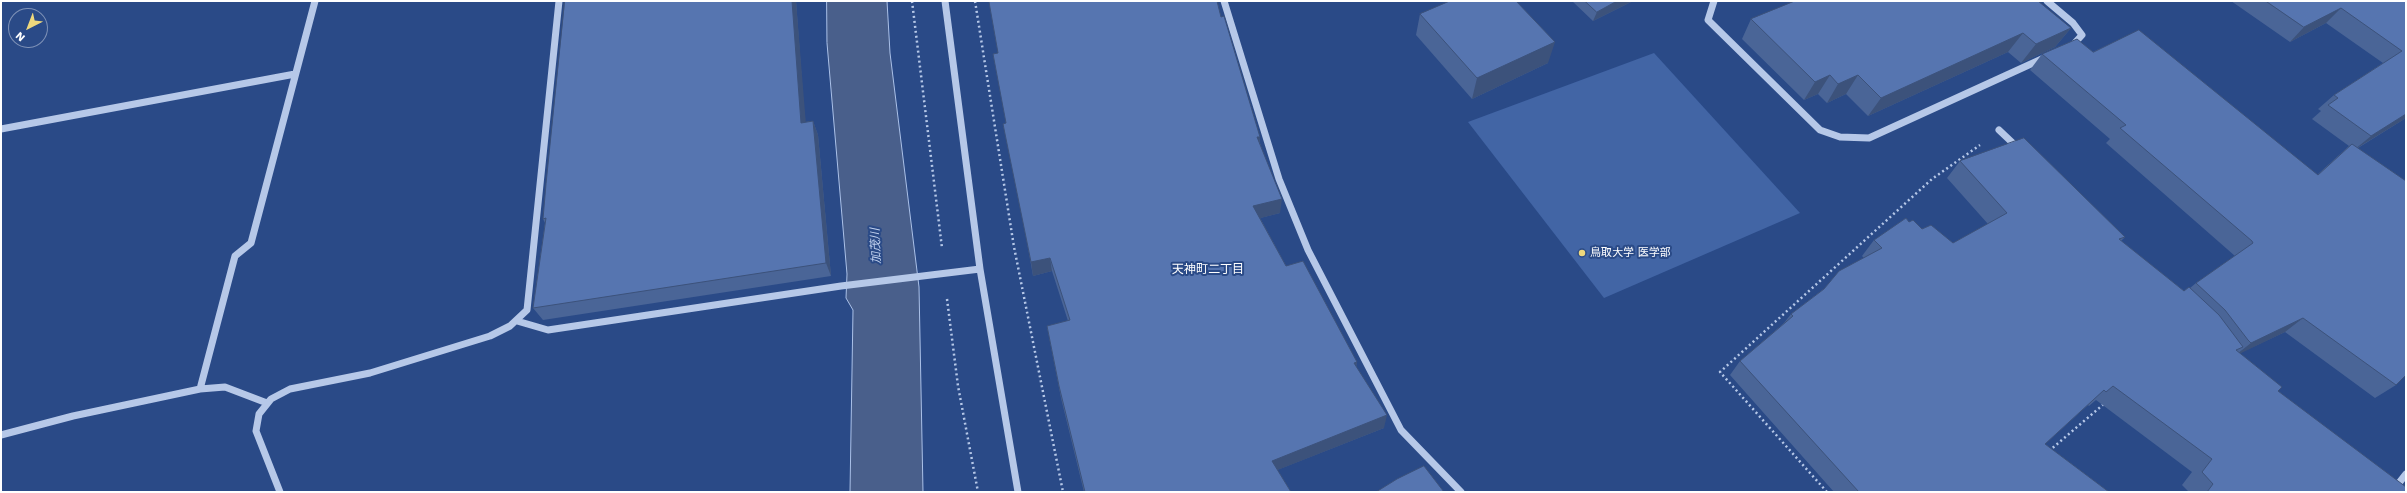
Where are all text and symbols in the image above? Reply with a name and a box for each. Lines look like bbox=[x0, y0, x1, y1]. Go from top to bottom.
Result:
north arrow bbox=[8, 8, 48, 48]
text: N bbox=[13, 29, 28, 44]
water label: 加茂川 bbox=[868, 228, 884, 264]
place label: 鳥取大学 医学部 bbox=[1590, 246, 1671, 260]
marker: 鳥取大学 医学部 bbox=[1577, 248, 1587, 258]
district label: 天神町二丁目 bbox=[1172, 262, 1244, 276]

